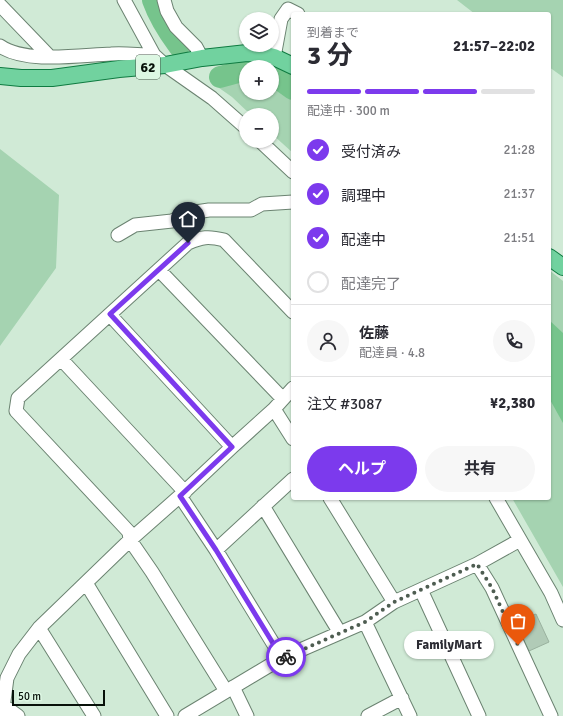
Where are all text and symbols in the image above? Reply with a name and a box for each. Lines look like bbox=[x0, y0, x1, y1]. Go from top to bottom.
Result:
map controls bbox=[239, 12, 279, 148]
button: layers bbox=[239, 12, 279, 52]
text: 到着まで bbox=[307, 25, 359, 41]
text: 21:57–22:02 bbox=[453, 37, 535, 55]
text: 3 分 bbox=[307, 40, 353, 72]
road number: 62 bbox=[136, 55, 160, 79]
button: + bbox=[239, 60, 279, 100]
text: 配達中 · 300 m bbox=[307, 103, 390, 119]
button: − bbox=[239, 108, 279, 148]
icon: check bbox=[307, 139, 329, 161]
text: 21:28 bbox=[503, 142, 535, 158]
text: 受付済み bbox=[341, 143, 401, 161]
icon: check bbox=[307, 183, 329, 205]
text: 21:37 bbox=[503, 186, 535, 202]
text: 調理中 bbox=[341, 187, 386, 205]
pin bbox=[171, 202, 205, 243]
icon: home bbox=[177, 208, 199, 230]
icon: check bbox=[307, 227, 329, 249]
text: 21:51 bbox=[503, 230, 535, 246]
text: 配達中 bbox=[341, 231, 386, 249]
text: 配達完了 bbox=[341, 275, 401, 293]
button: person bbox=[307, 320, 349, 362]
button: phone bbox=[493, 320, 535, 362]
text: 佐藤 bbox=[359, 324, 389, 342]
text: 配達員 · 4.8 bbox=[359, 345, 425, 361]
text: ¥2,380 bbox=[490, 394, 535, 412]
text: 注文 #3087 bbox=[307, 395, 382, 413]
button: ヘルプ bbox=[307, 446, 417, 492]
button: 共有 bbox=[425, 446, 535, 492]
pin bbox=[501, 604, 535, 645]
icon: bag bbox=[507, 610, 529, 632]
callout: FamilyMart bbox=[404, 631, 494, 659]
courier bbox=[266, 637, 306, 677]
text: FamilyMart bbox=[416, 637, 482, 653]
icon: bike bbox=[275, 646, 297, 668]
scale bar bbox=[12, 688, 105, 707]
text: 50 m bbox=[18, 690, 41, 703]

